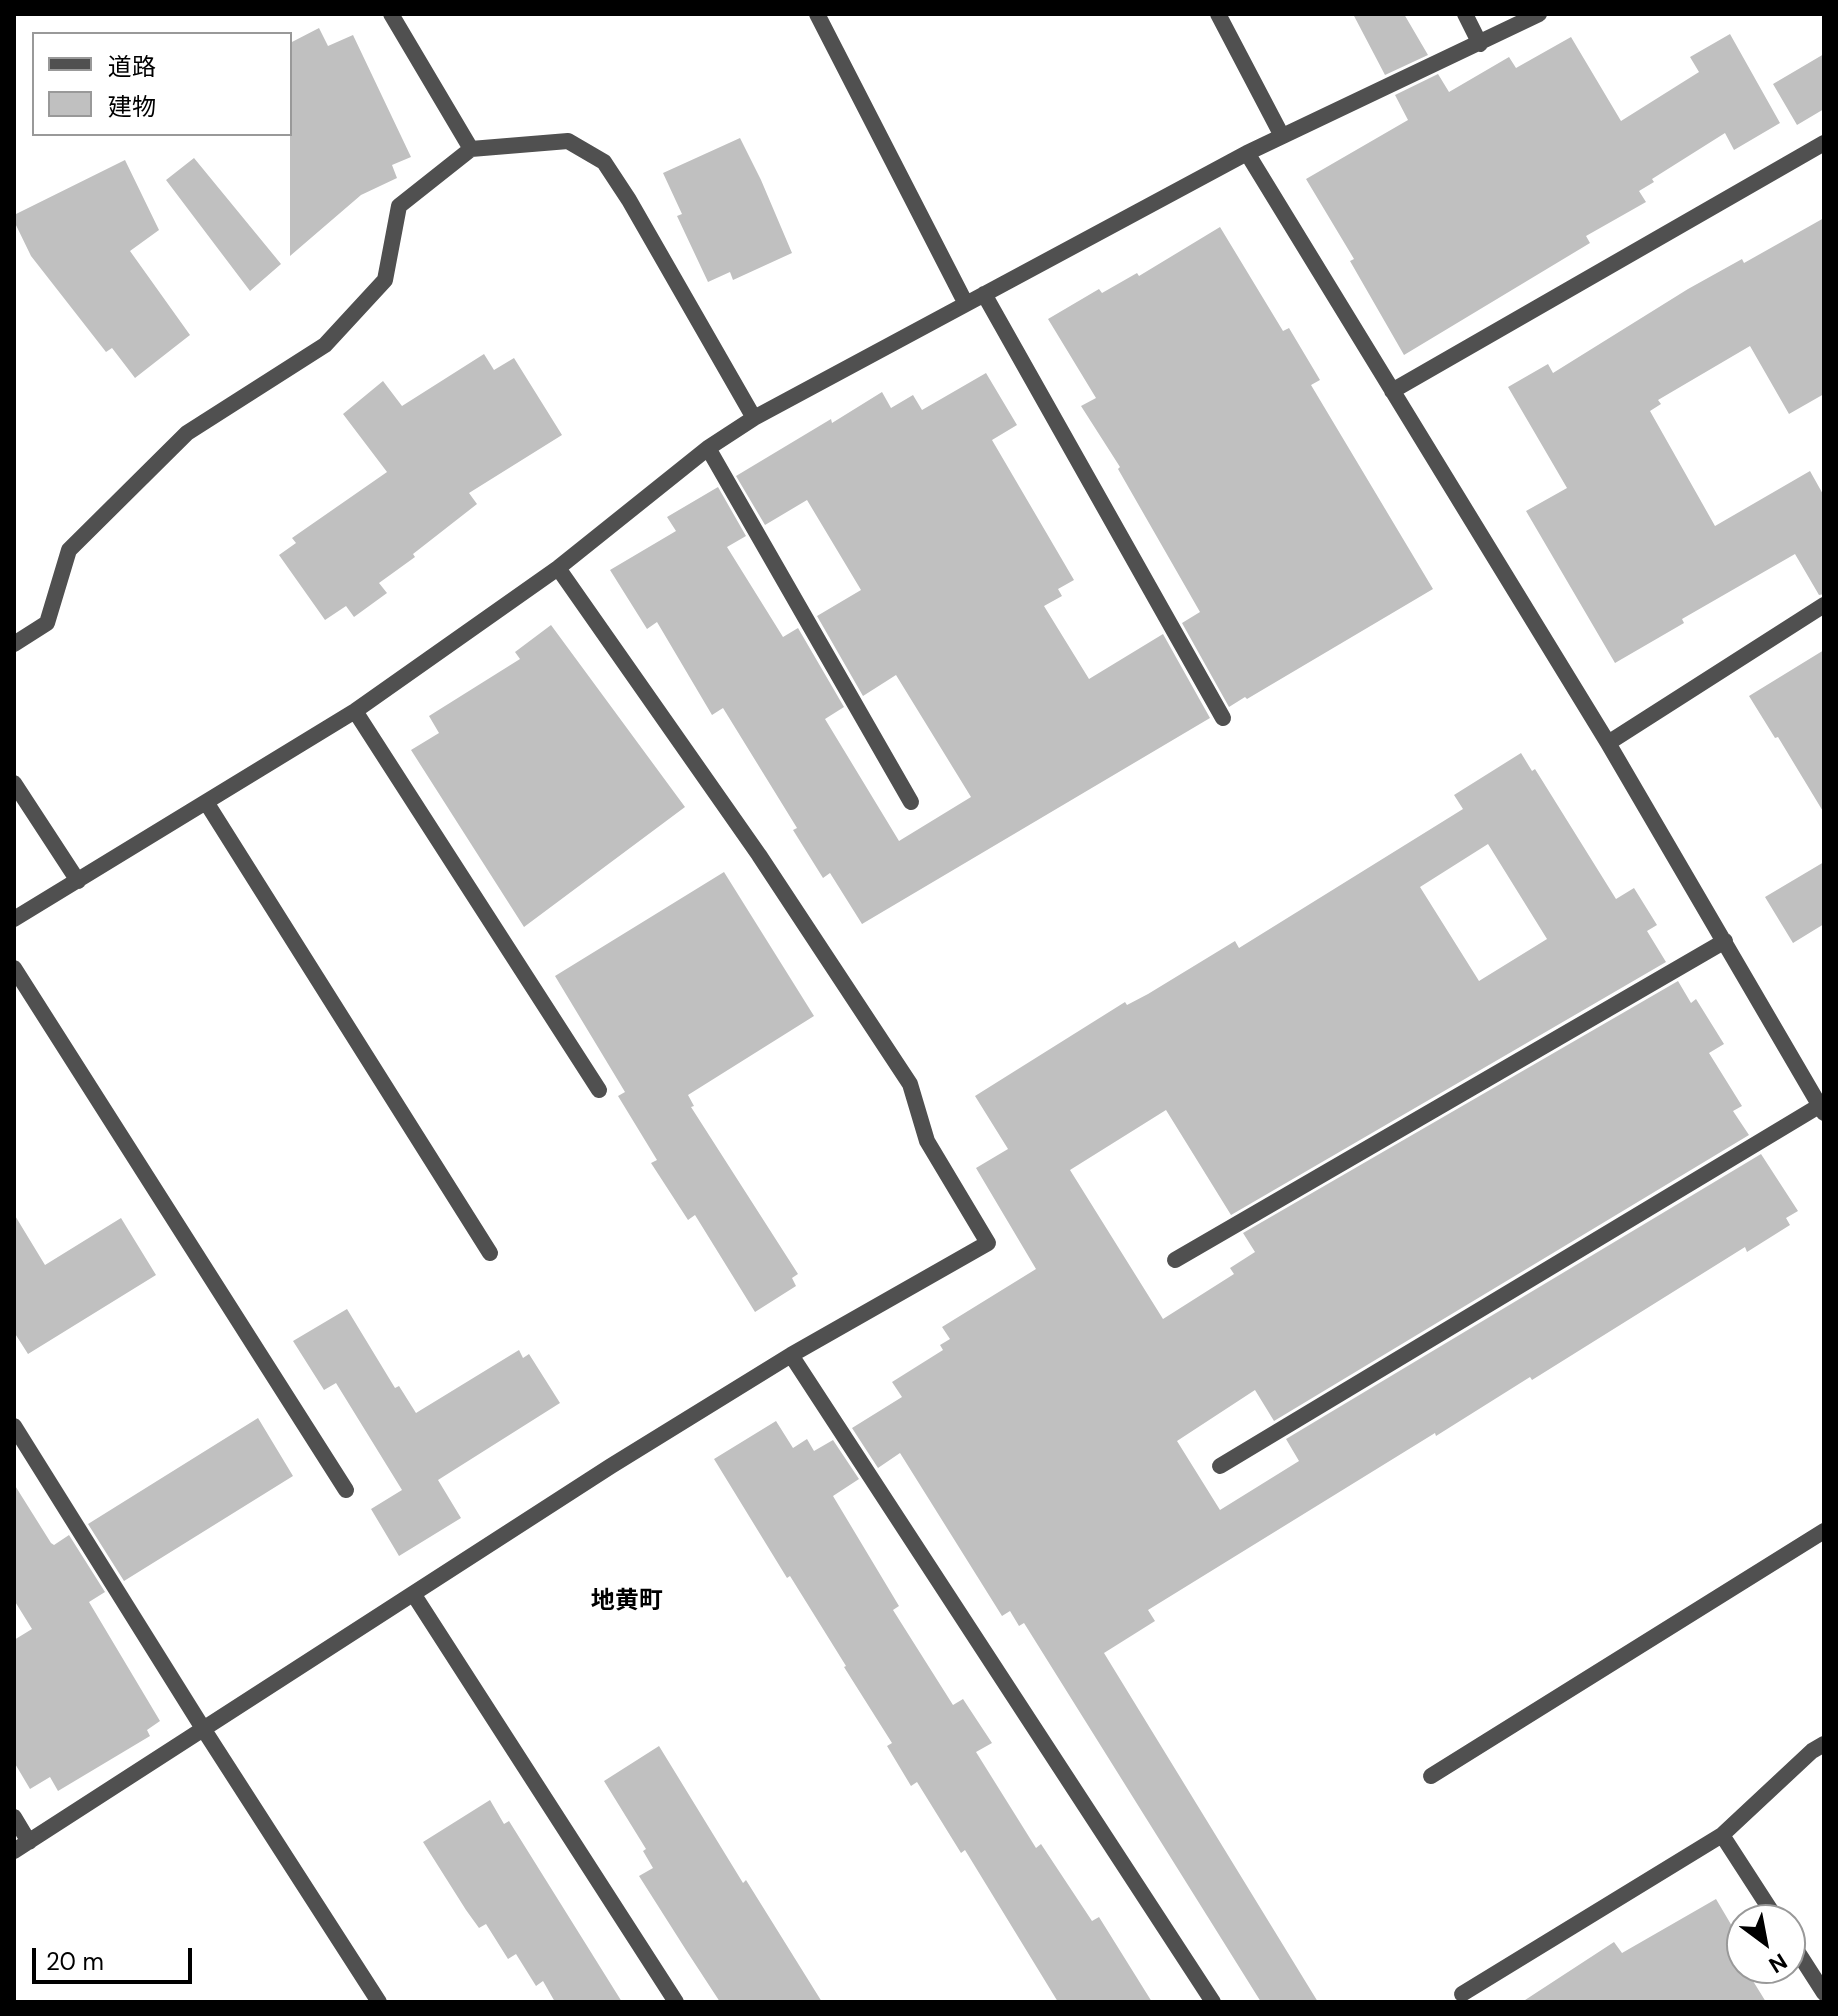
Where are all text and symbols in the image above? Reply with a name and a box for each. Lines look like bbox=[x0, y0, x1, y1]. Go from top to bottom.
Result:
legend bbox=[32, 32, 292, 136]
text: 道路 bbox=[108, 51, 156, 82]
text: 建物 bbox=[108, 91, 156, 122]
district label: 地黄町 bbox=[591, 1588, 663, 1616]
north arrow bbox=[1726, 1904, 1806, 1984]
scale bar bbox=[36, 1932, 196, 1982]
text: 20 m bbox=[46, 1946, 104, 1977]
text: N bbox=[1763, 1947, 1792, 1980]

